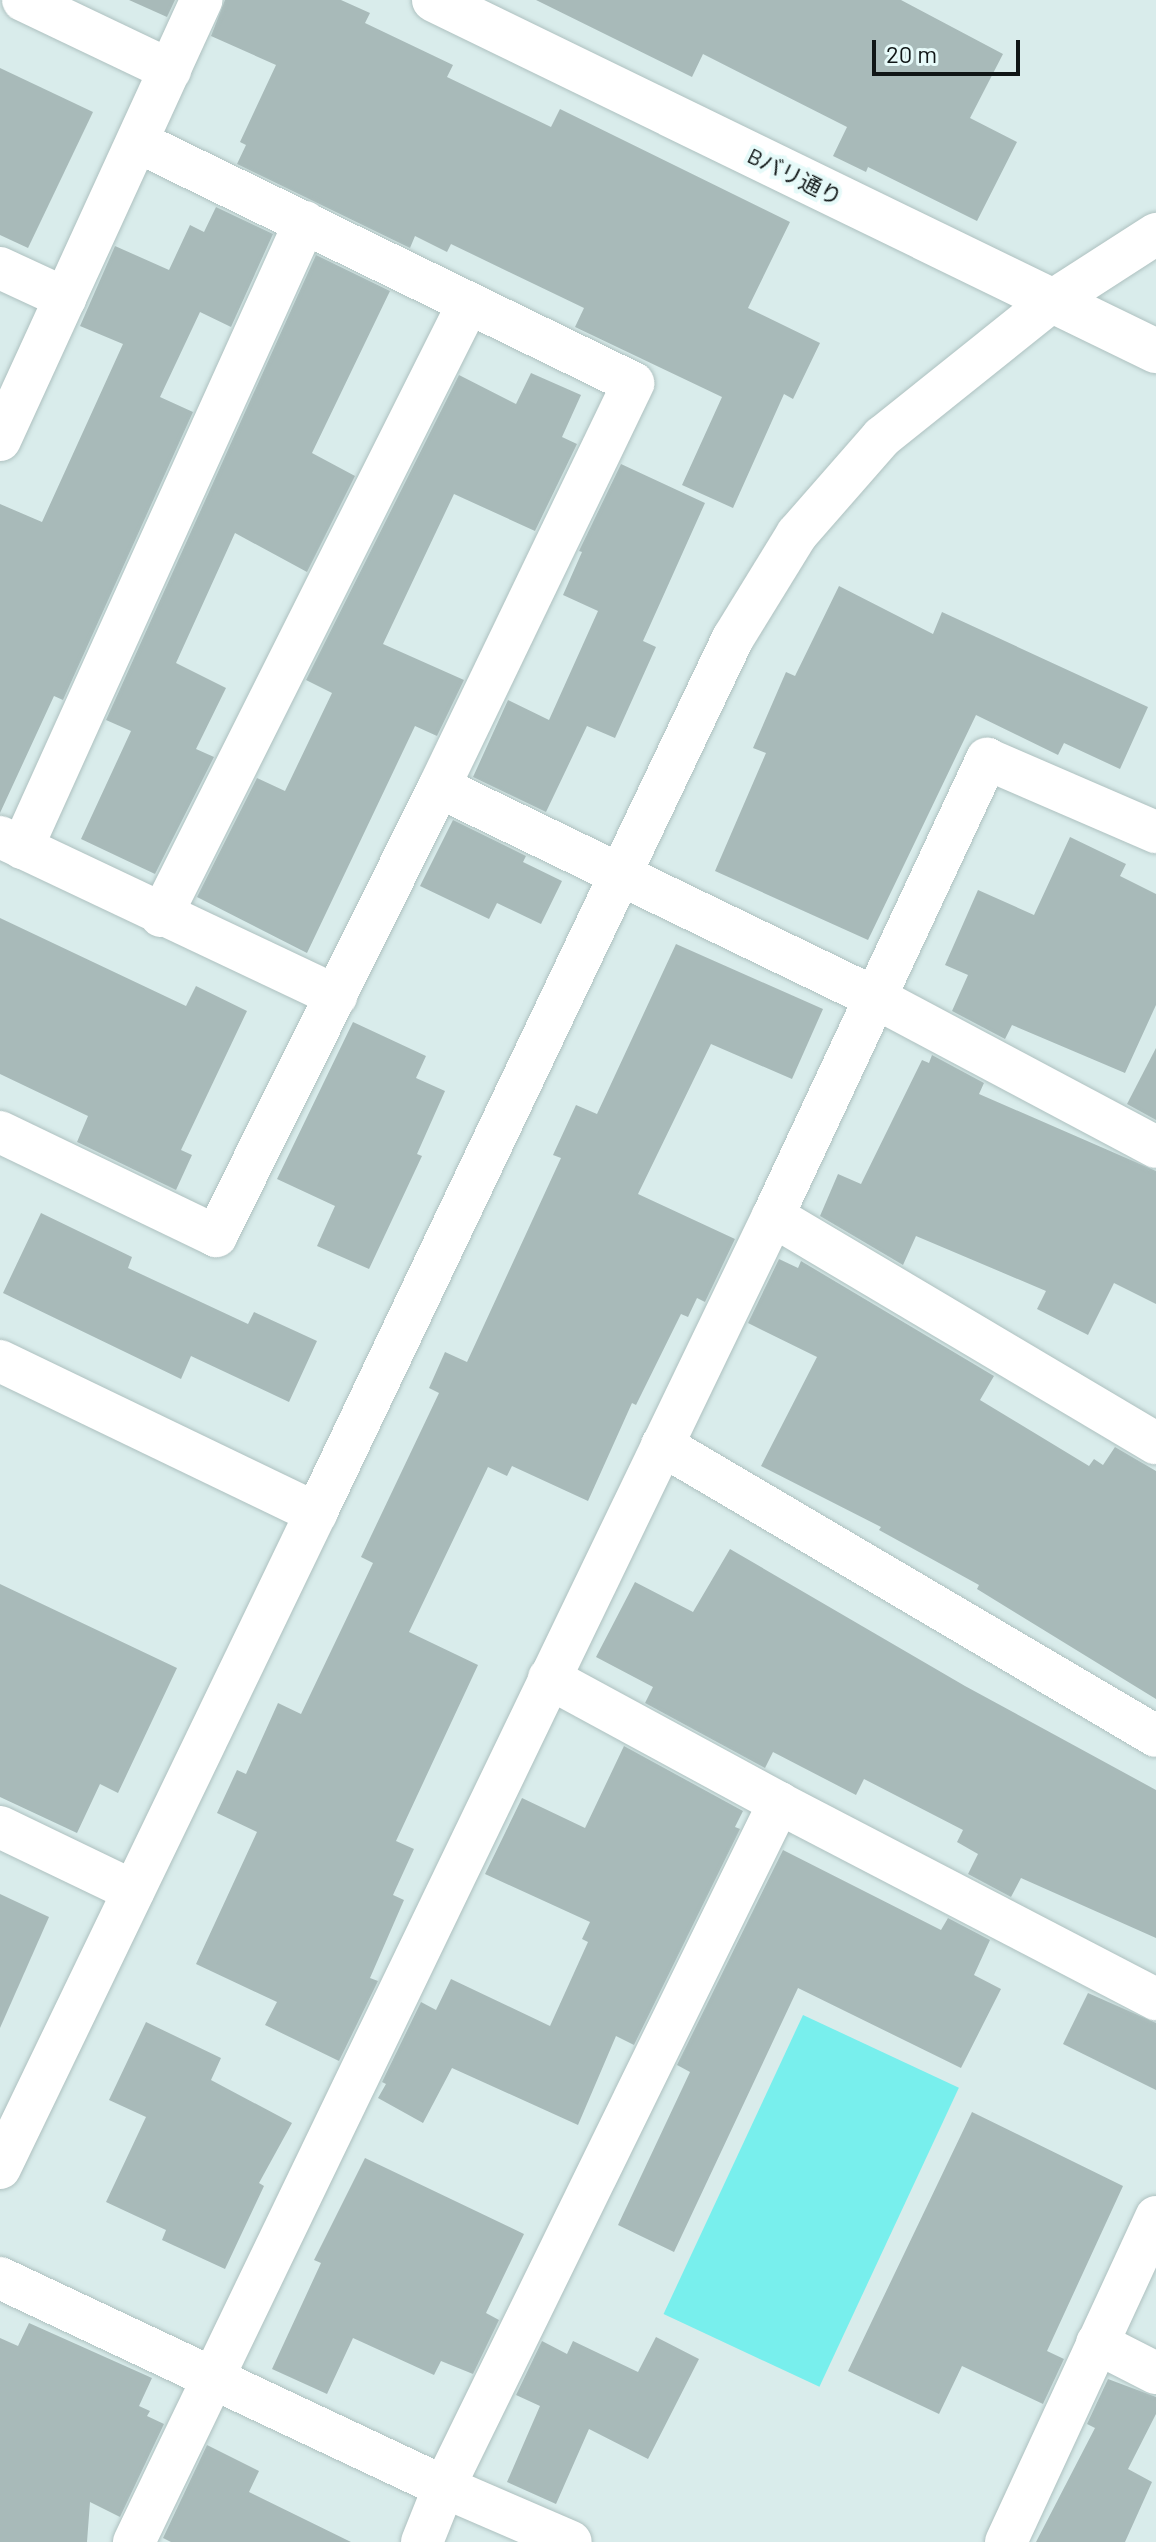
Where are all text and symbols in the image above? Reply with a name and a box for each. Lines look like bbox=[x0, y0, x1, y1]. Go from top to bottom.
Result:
scale bar bbox=[876, 24, 1024, 74]
text: 20 m bbox=[886, 39, 937, 68]
street label: Bバリ通り bbox=[743, 142, 847, 210]

